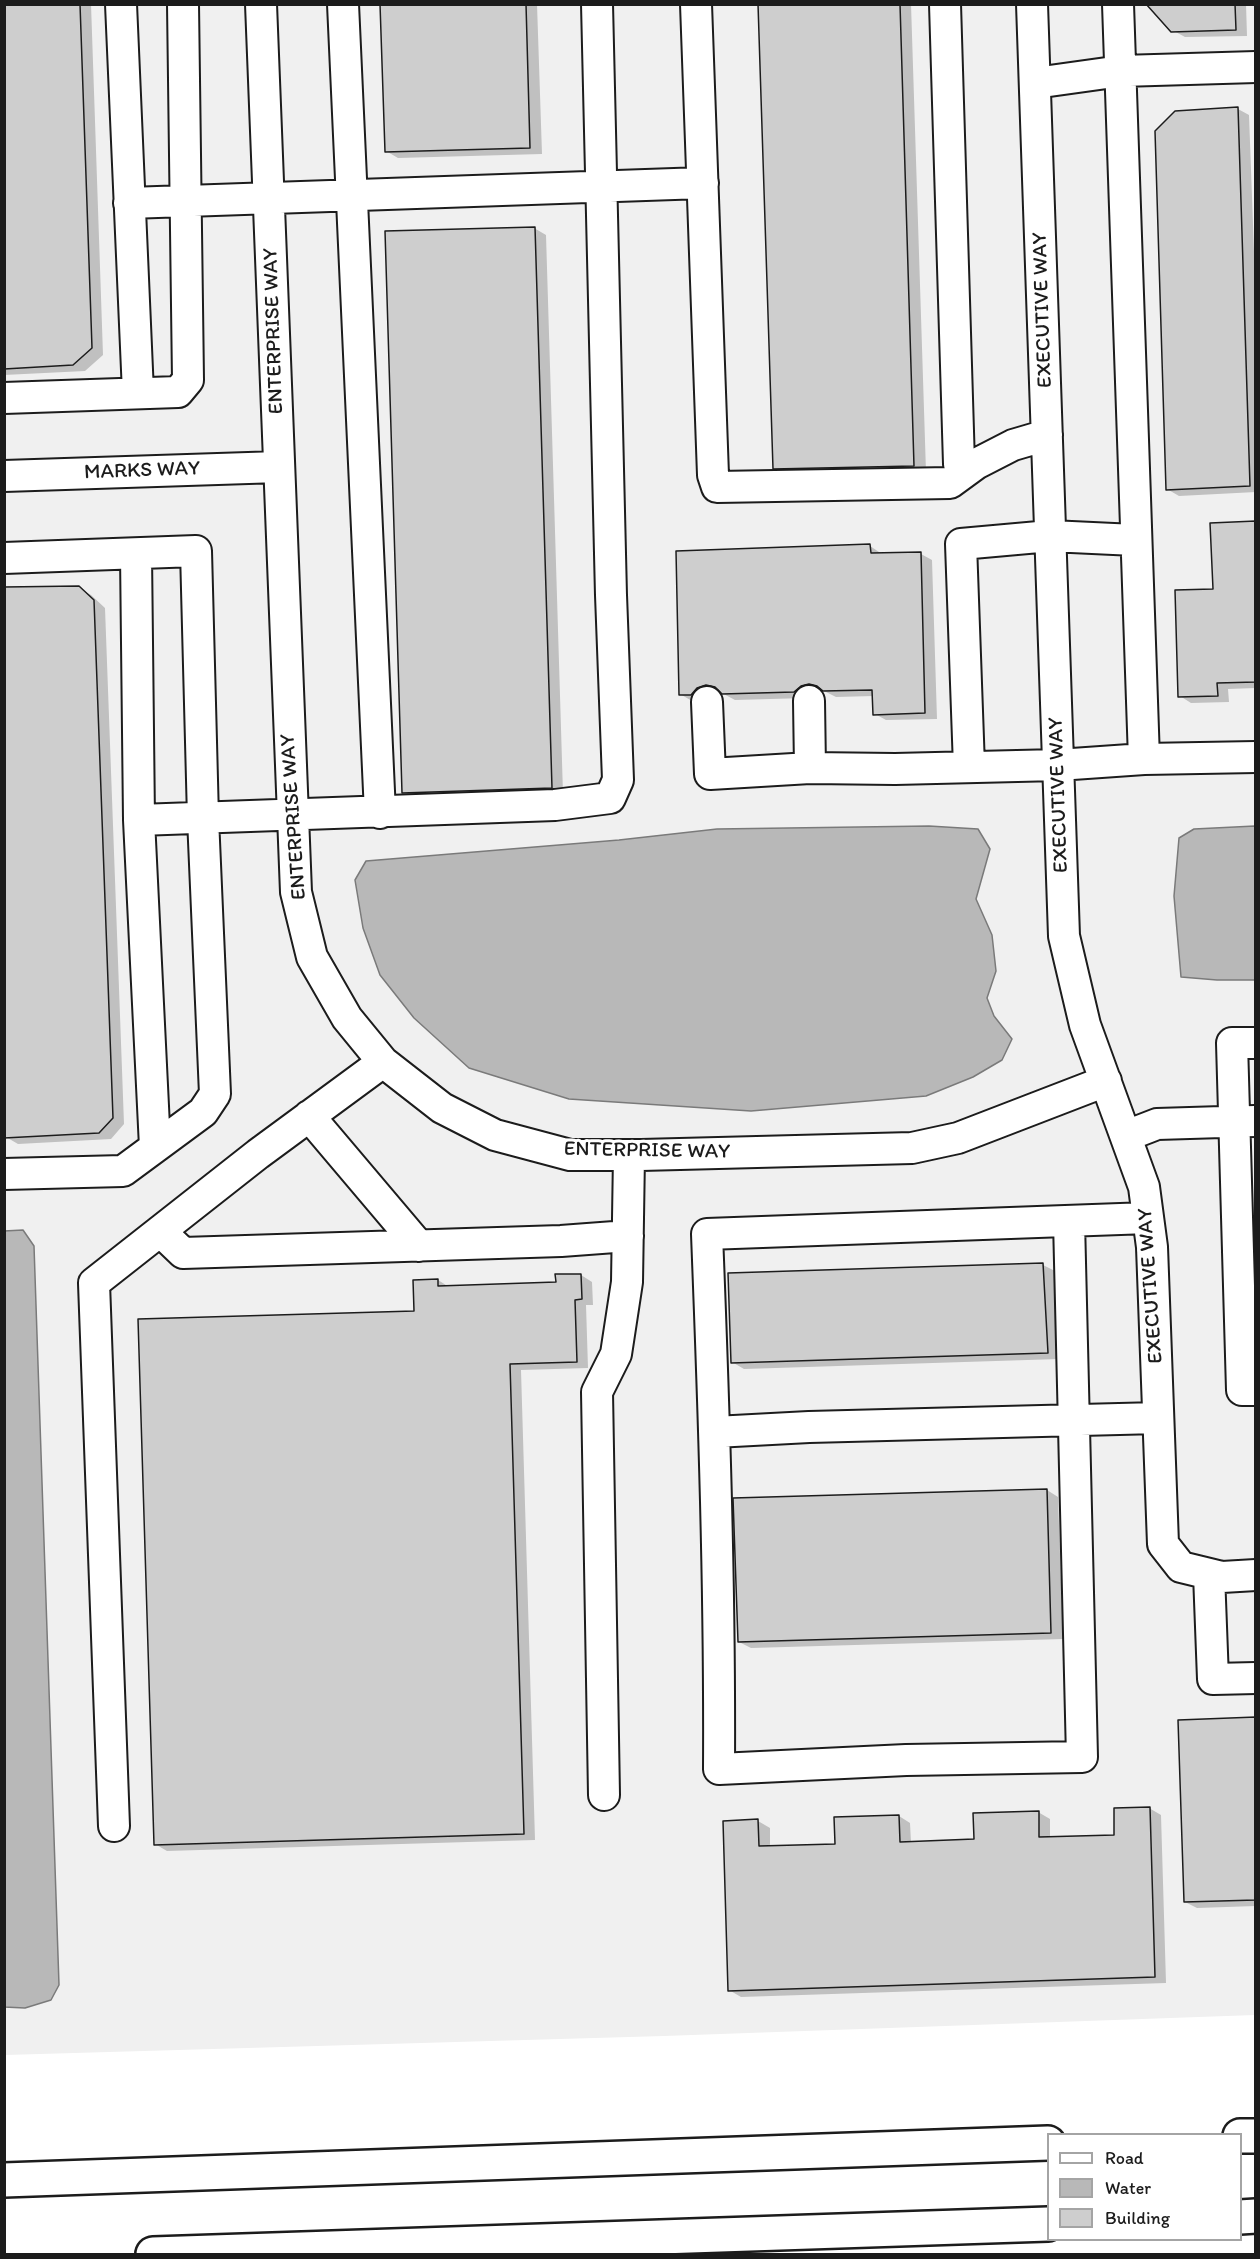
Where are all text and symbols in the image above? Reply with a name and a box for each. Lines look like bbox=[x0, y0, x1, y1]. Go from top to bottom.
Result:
street label: EXECUTIVE WAY bbox=[1028, 232, 1058, 388]
street label: ENTERPRISE WAY bbox=[259, 247, 289, 415]
street label: MARKS WAY bbox=[84, 456, 200, 486]
street label: EXECUTIVE WAY bbox=[1044, 717, 1074, 873]
street label: ENTERPRISE WAY bbox=[276, 733, 312, 901]
street label: ENTERPRISE WAY bbox=[564, 1137, 730, 1165]
street label: EXECUTIVE WAY bbox=[1133, 1207, 1169, 1365]
legend bbox=[1047, 2133, 1242, 2241]
text: Road bbox=[1105, 2147, 1144, 2169]
text: Water bbox=[1105, 2177, 1151, 2199]
text: Building bbox=[1105, 2207, 1170, 2229]

